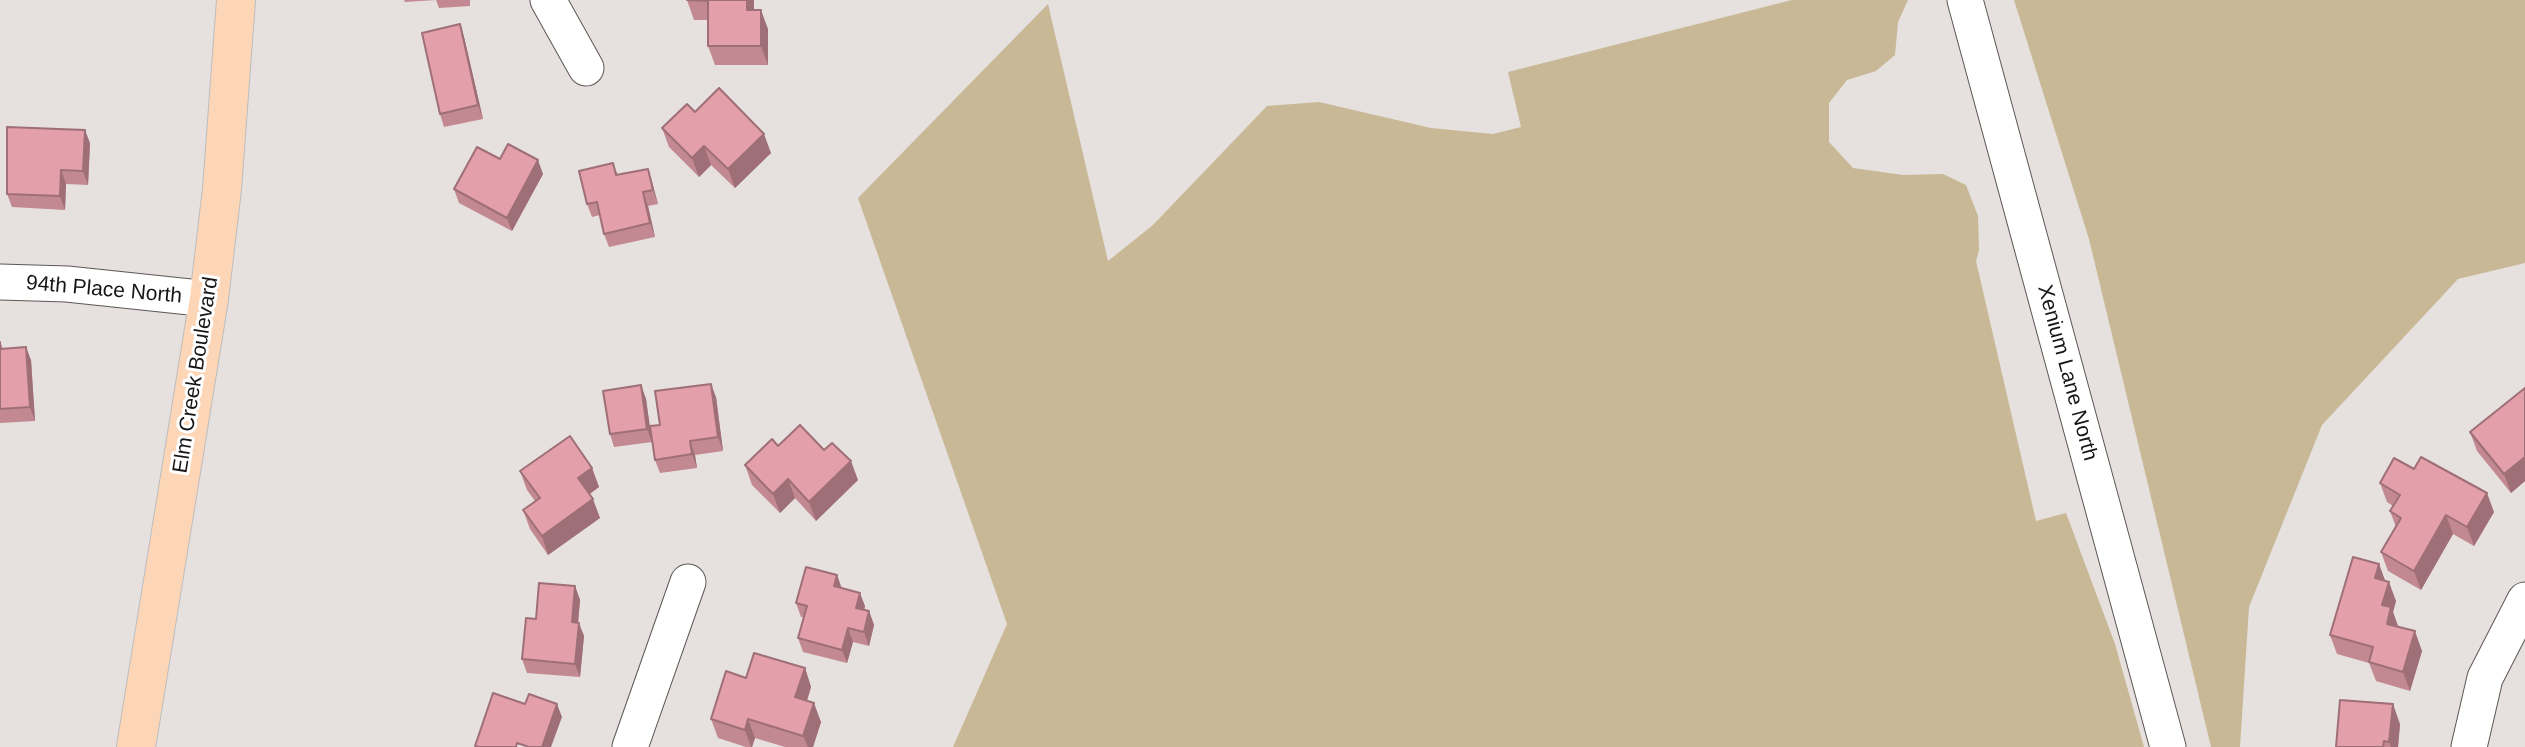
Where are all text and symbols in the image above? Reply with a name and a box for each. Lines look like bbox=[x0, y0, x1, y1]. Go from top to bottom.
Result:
street label: 94th Place North bbox=[25, 271, 183, 309]
street label: Elm Creek Boulevard bbox=[168, 275, 224, 475]
street label: Xenium Lane North bbox=[2031, 282, 2103, 464]

